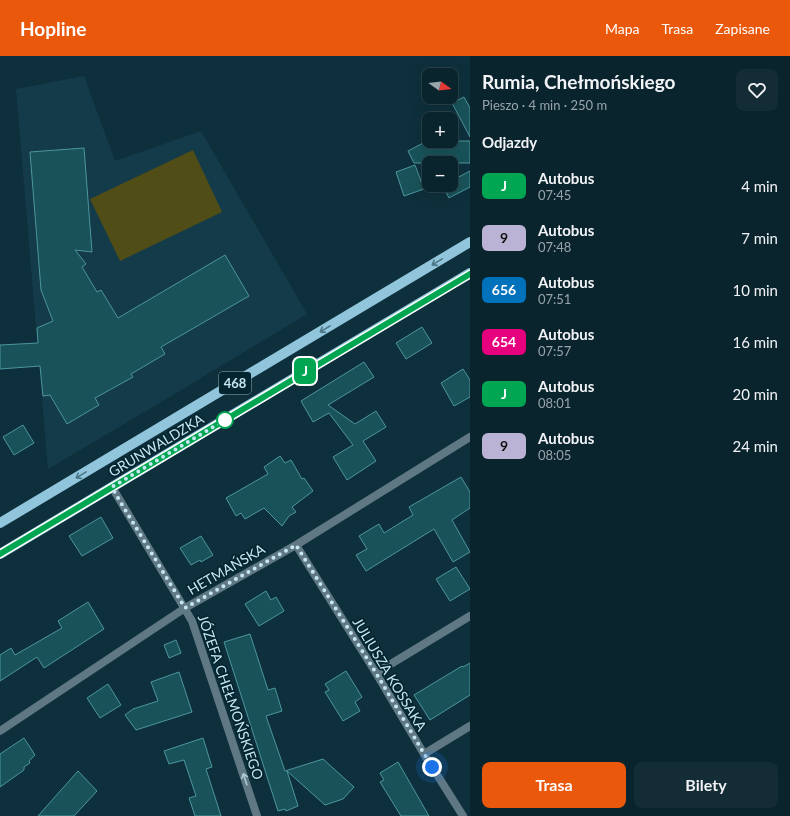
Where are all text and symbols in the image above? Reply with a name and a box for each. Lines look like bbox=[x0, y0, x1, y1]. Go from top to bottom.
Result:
text: Hopline bbox=[20, 17, 86, 40]
text: Mapa bbox=[605, 20, 640, 37]
text: Trasa bbox=[662, 20, 693, 37]
text: Zapisane bbox=[715, 20, 770, 37]
north arrow bbox=[422, 68, 458, 104]
map controls bbox=[422, 68, 458, 192]
button: heart bbox=[736, 69, 778, 111]
text: Rumia, Chełmońskiego bbox=[482, 70, 676, 93]
text: Pieszo · 4 min · 250 m bbox=[482, 97, 607, 113]
button: + bbox=[422, 112, 458, 148]
text: Odjazdy bbox=[482, 133, 537, 151]
button: − bbox=[422, 156, 458, 192]
text: Autobus bbox=[538, 169, 594, 187]
text: J bbox=[501, 177, 507, 194]
text: 4 min bbox=[741, 177, 778, 195]
text: 07:45 bbox=[538, 187, 571, 203]
text: Autobus bbox=[538, 221, 594, 239]
text: 9 bbox=[500, 229, 508, 246]
text: 7 min bbox=[741, 229, 778, 247]
text: 07:48 bbox=[538, 239, 571, 255]
one-way arrow bbox=[431, 259, 443, 267]
text: Autobus bbox=[538, 273, 594, 291]
text: 656 bbox=[492, 281, 516, 298]
text: 10 min bbox=[732, 281, 778, 299]
text: 07:51 bbox=[538, 291, 571, 307]
text: Autobus bbox=[538, 325, 594, 343]
one-way arrow bbox=[319, 326, 331, 334]
text: 654 bbox=[492, 333, 516, 350]
text: 16 min bbox=[732, 333, 778, 351]
text: 07:57 bbox=[538, 343, 571, 359]
line badge: J bbox=[292, 358, 318, 384]
text: J bbox=[302, 362, 308, 379]
road number: 468 bbox=[219, 372, 251, 394]
text: Autobus bbox=[538, 377, 594, 395]
text: J bbox=[501, 385, 507, 402]
text: 20 min bbox=[732, 385, 778, 403]
text: 08:01 bbox=[538, 395, 571, 411]
street label: GRUNWALDZKA bbox=[105, 410, 207, 480]
unlabelled marker bbox=[216, 411, 234, 429]
text: Autobus bbox=[538, 429, 594, 447]
text: 9 bbox=[500, 437, 508, 454]
text: 24 min bbox=[732, 437, 778, 455]
text: 08:05 bbox=[538, 447, 571, 463]
one-way arrow bbox=[75, 471, 87, 479]
street label: HETMAŃSKA bbox=[184, 540, 268, 598]
street label: JÓZEFA CHEŁMOŃSKIEGO bbox=[195, 612, 267, 782]
street label: JULIUSZA KOSSAKA bbox=[349, 614, 431, 734]
your location bbox=[422, 757, 442, 777]
button: Trasa bbox=[482, 762, 626, 808]
button: Bilety bbox=[634, 762, 778, 808]
one-way arrow bbox=[241, 773, 248, 786]

